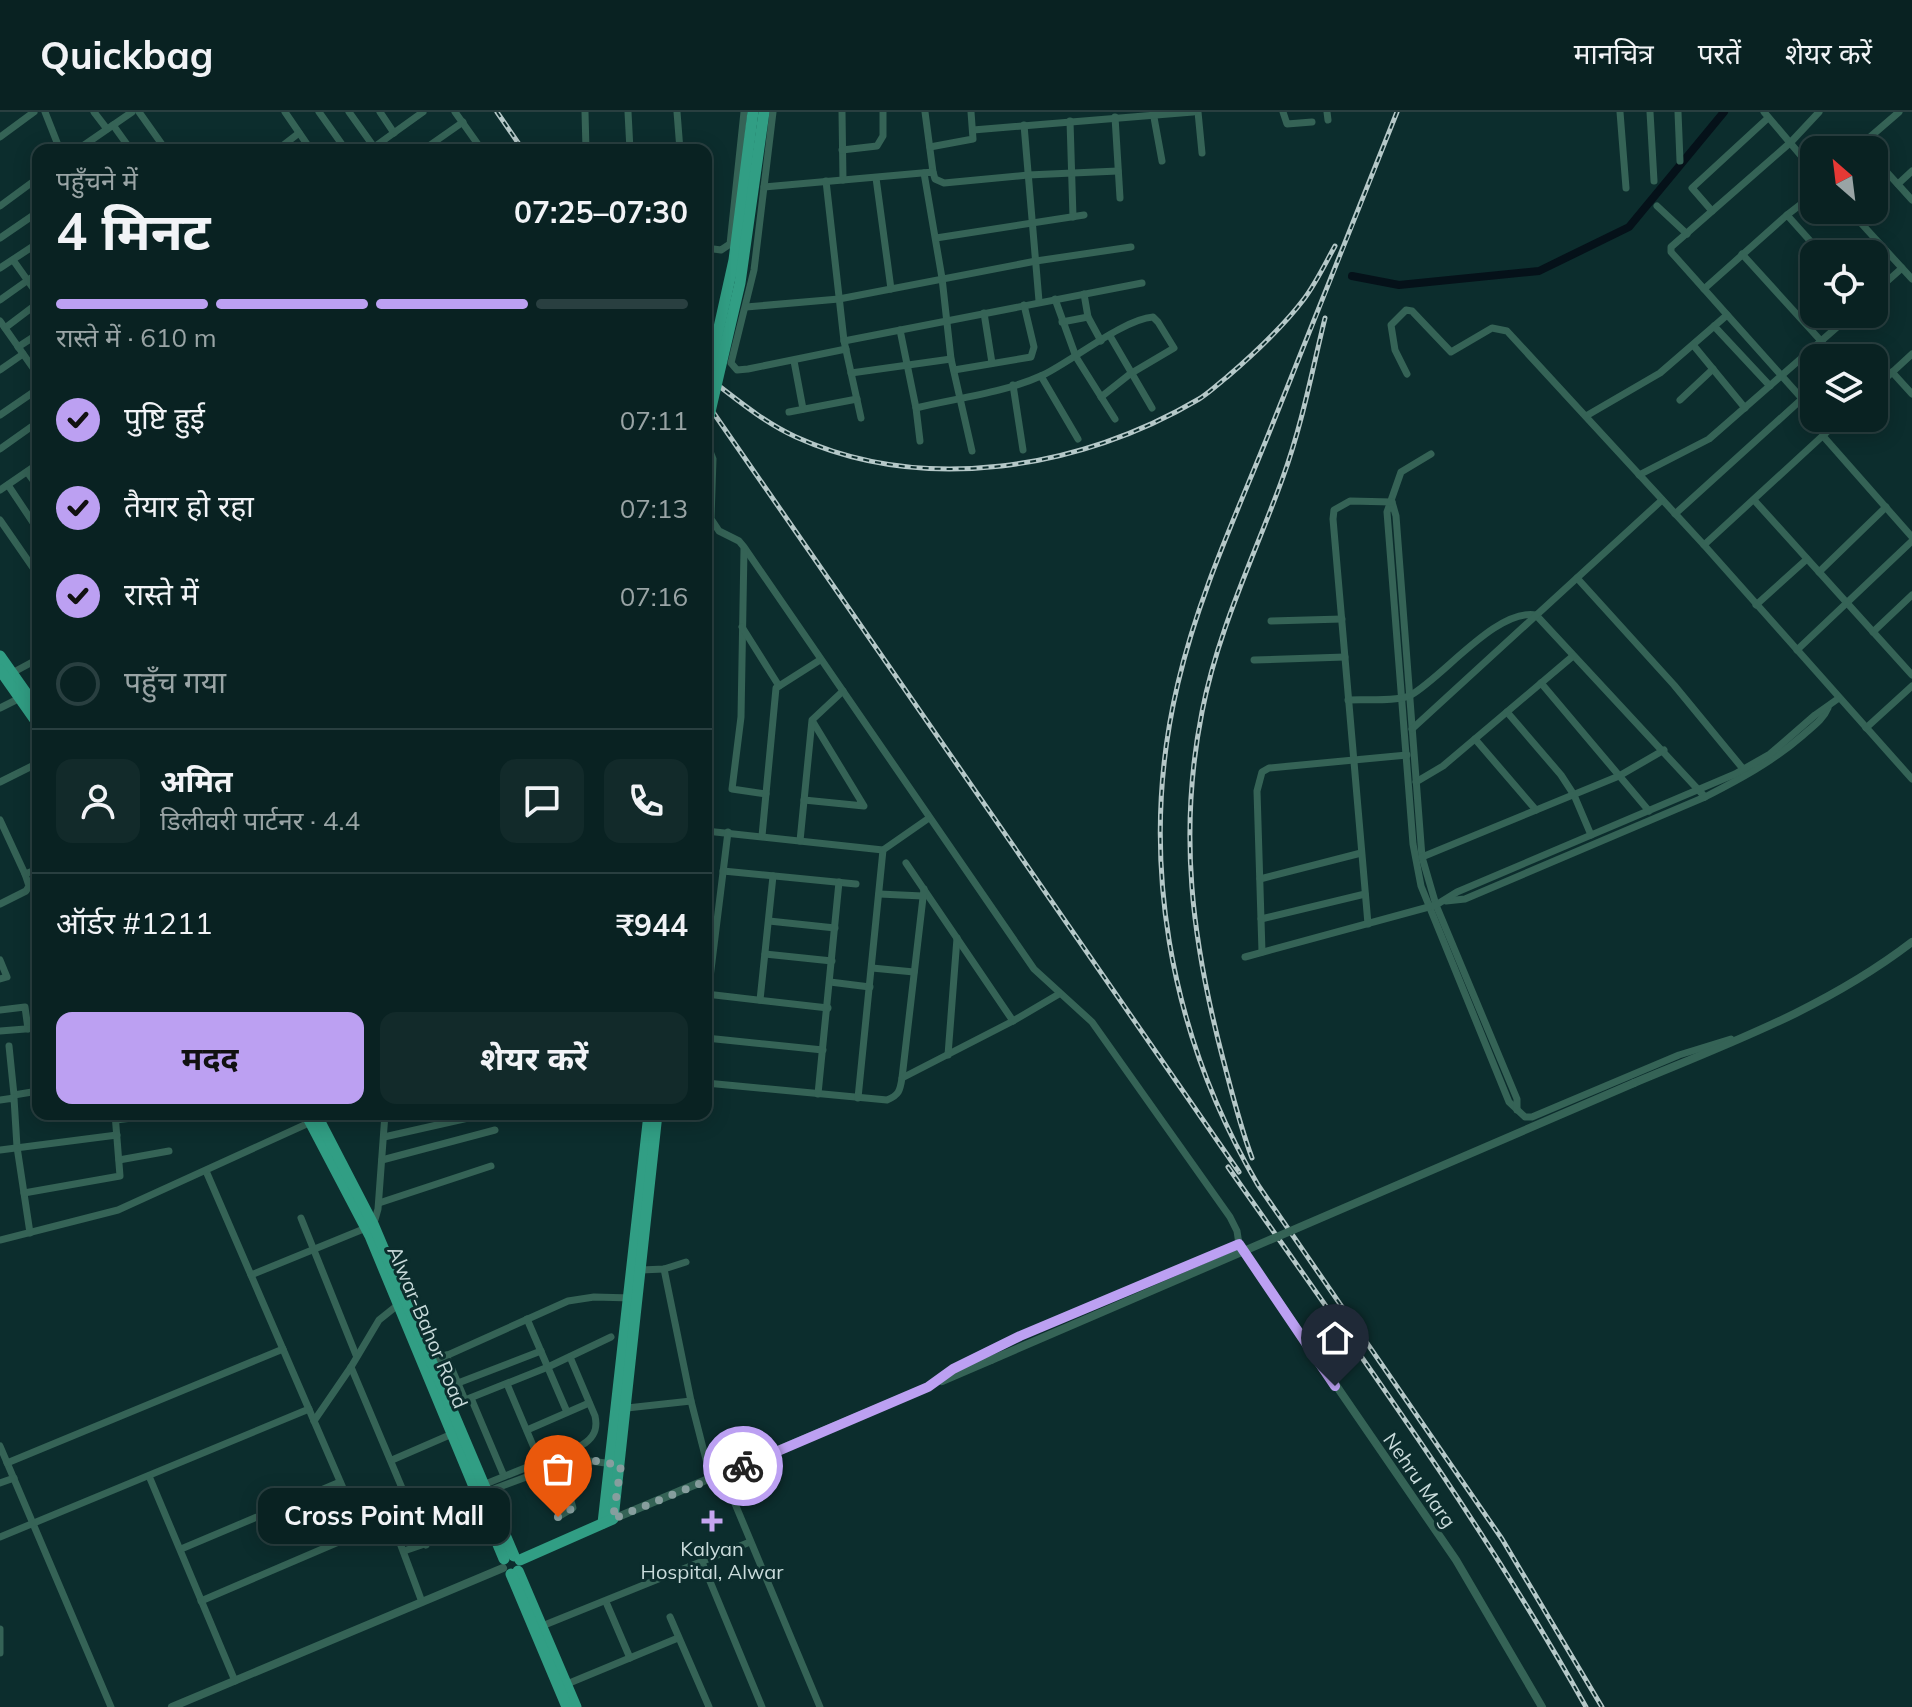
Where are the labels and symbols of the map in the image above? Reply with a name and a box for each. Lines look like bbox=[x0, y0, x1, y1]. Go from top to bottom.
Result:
north arrow bbox=[1800, 136, 1888, 224]
street label: Alwar-Bahor Road bbox=[382, 1242, 474, 1412]
pin bbox=[1301, 1304, 1369, 1386]
courier bbox=[703, 1426, 783, 1506]
street label: Nehru Marg bbox=[1378, 1428, 1462, 1532]
pin bbox=[524, 1435, 592, 1517]
callout: Cross Point Mall bbox=[258, 1489, 510, 1545]
marker: Kalyan Hospital, Alwar bbox=[701, 1510, 723, 1532]
place label: Kalyan Hospital, Alwar bbox=[641, 1536, 784, 1584]

